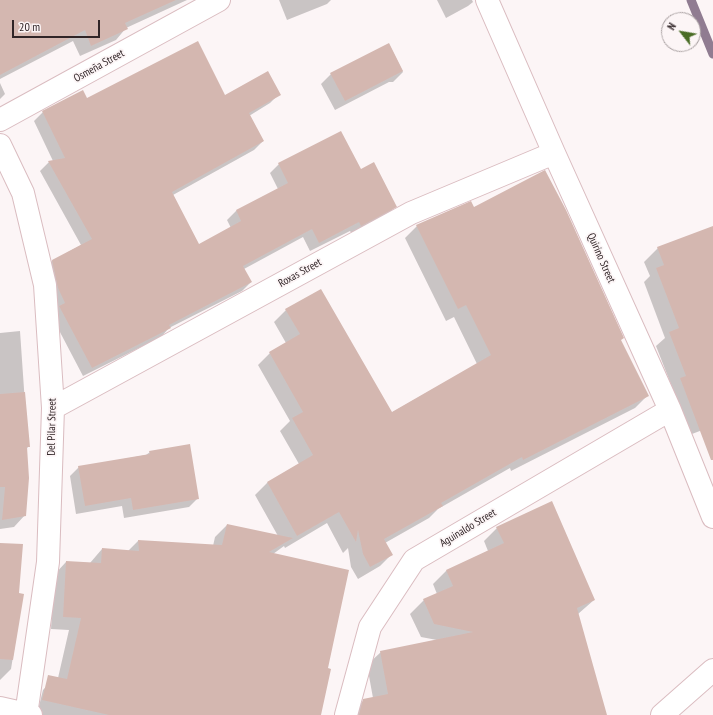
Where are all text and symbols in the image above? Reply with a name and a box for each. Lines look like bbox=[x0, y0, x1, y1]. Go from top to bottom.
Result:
scale bar bbox=[14, 12, 102, 38]
north arrow bbox=[661, 12, 701, 52]
text: 20 m bbox=[19, 19, 40, 34]
text: N bbox=[664, 20, 679, 32]
street label: Osmeña Street bbox=[71, 47, 127, 85]
street label: Quirino Street bbox=[584, 231, 618, 285]
street label: Roxas Street bbox=[276, 256, 324, 290]
street label: Del Pilar Street bbox=[45, 398, 59, 456]
street label: Aguinaldo Street bbox=[437, 506, 499, 550]

